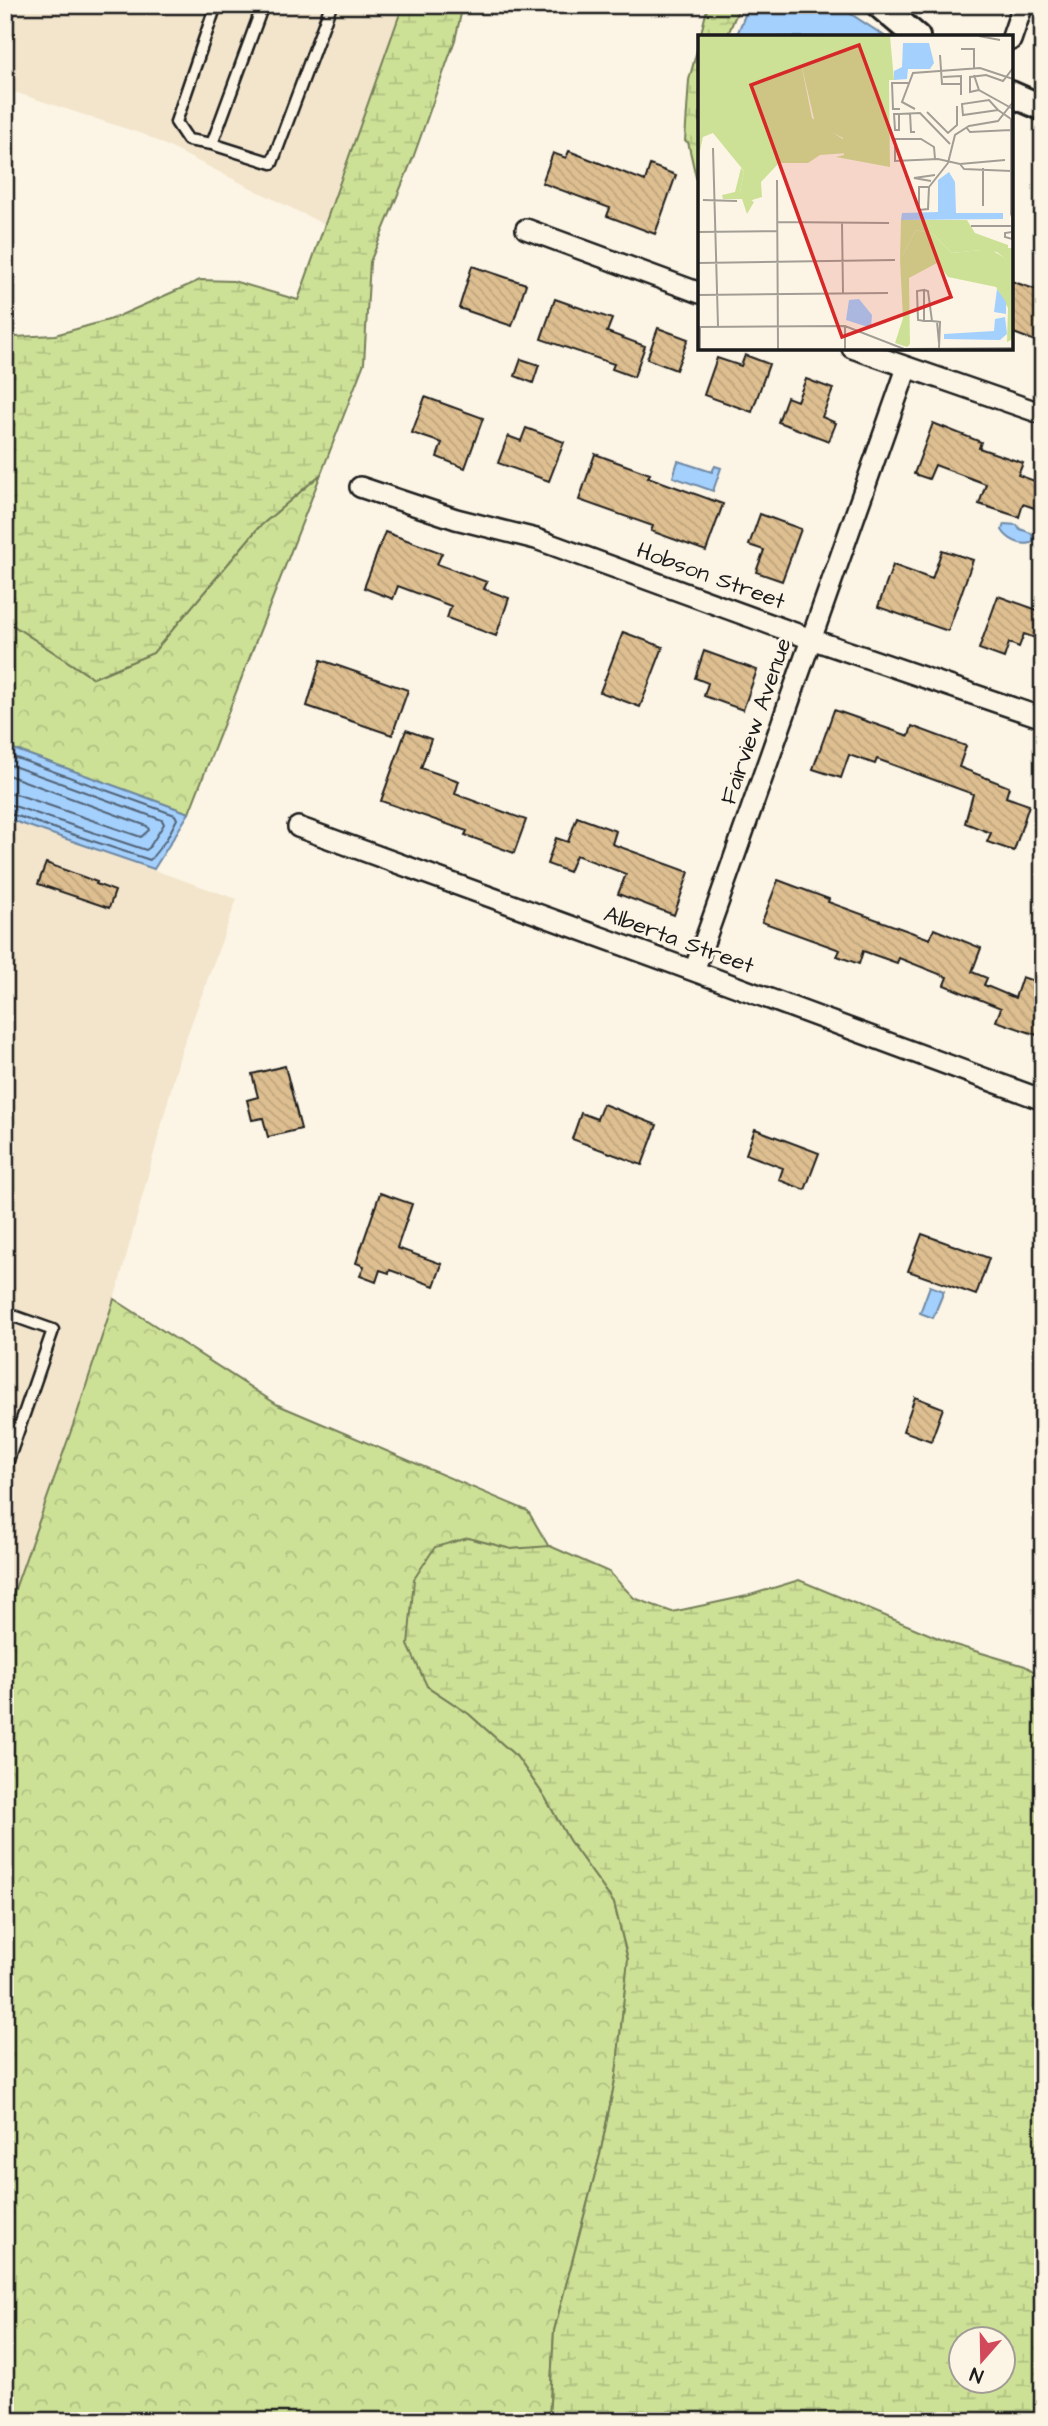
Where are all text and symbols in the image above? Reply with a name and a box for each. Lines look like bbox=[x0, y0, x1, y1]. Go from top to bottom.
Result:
inset map bbox=[698, 35, 1013, 350]
street label: Hobson Street bbox=[632, 534, 790, 618]
street label: Fairview Avenue bbox=[713, 633, 799, 809]
street label: Alberta Street bbox=[599, 898, 759, 982]
north arrow bbox=[946, 2324, 1016, 2394]
text: N bbox=[966, 2360, 987, 2389]

